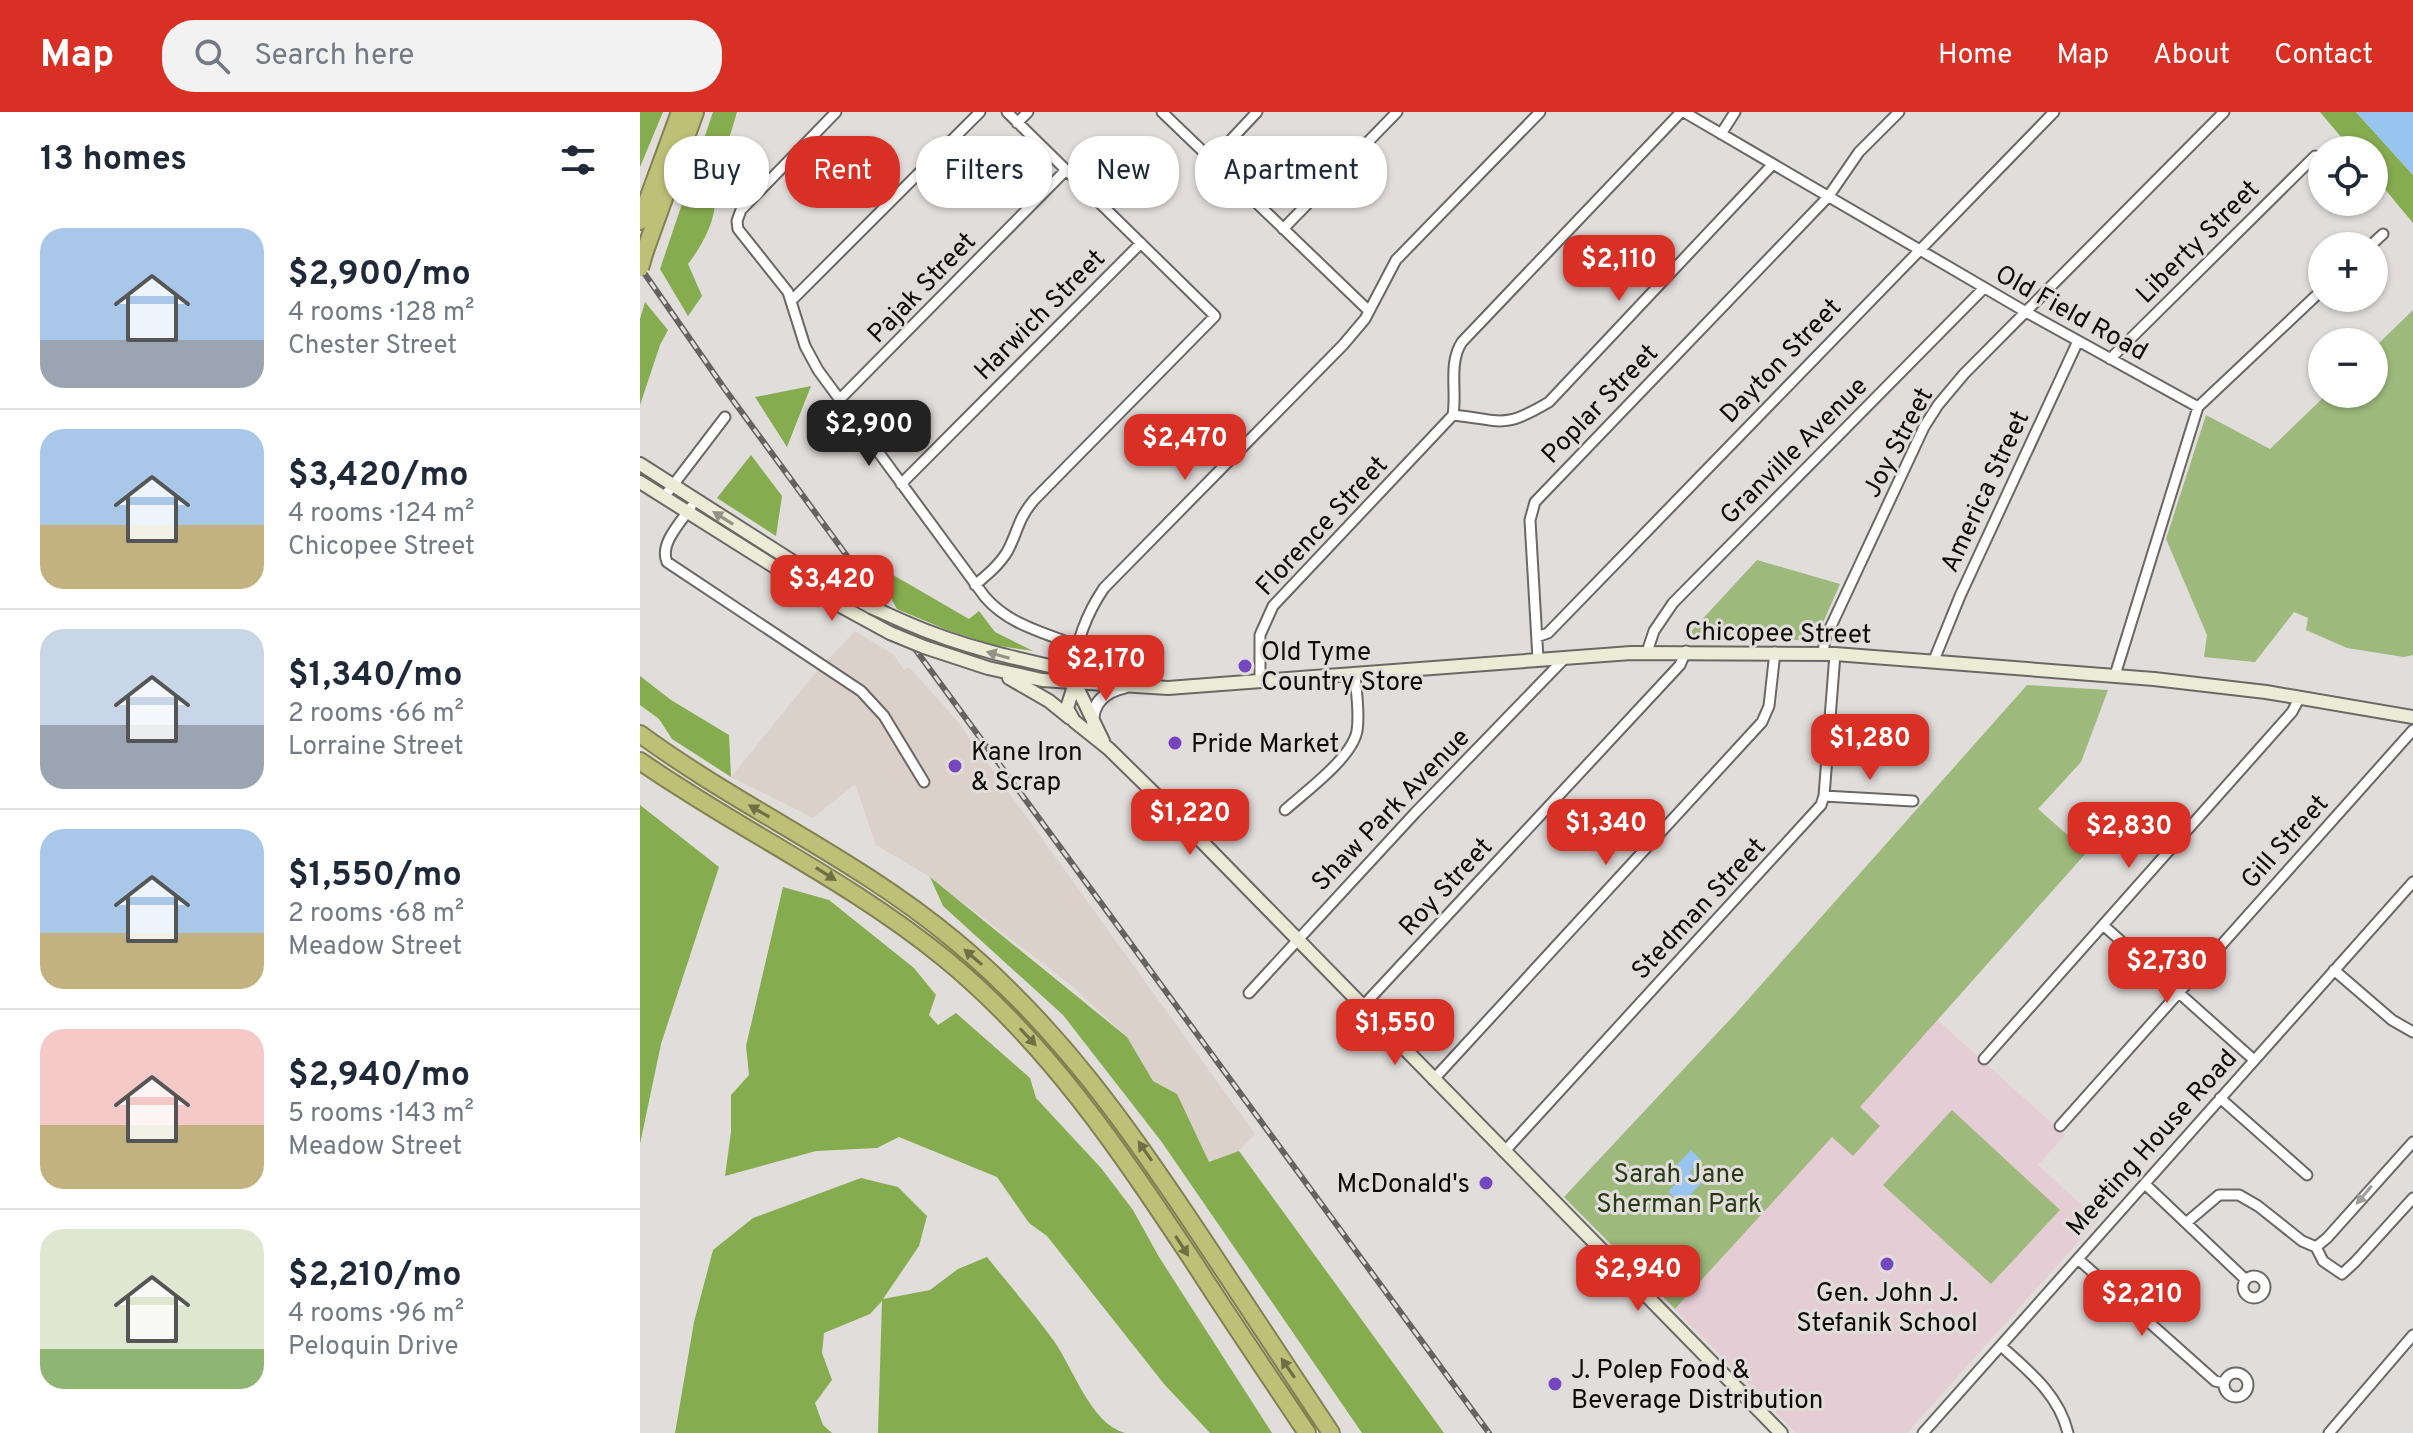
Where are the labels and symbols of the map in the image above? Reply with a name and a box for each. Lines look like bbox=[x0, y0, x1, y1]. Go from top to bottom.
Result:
street label: Liberty Street bbox=[2130, 174, 2268, 312]
street label: Pajak Street bbox=[862, 226, 984, 351]
pin: $2,110 bbox=[1554, 235, 1684, 303]
street label: Harwich Street bbox=[968, 243, 1113, 388]
street label: Old Field Road bbox=[1989, 259, 2153, 370]
street label: Dayton Street bbox=[1714, 292, 1850, 431]
street label: Poplar Street bbox=[1535, 338, 1666, 472]
street label: Granville Avenue bbox=[1714, 371, 1876, 533]
street label: Joy Street bbox=[1856, 382, 1942, 504]
pin: $2,900 bbox=[804, 400, 934, 468]
street label: America Street bbox=[1934, 406, 2038, 578]
pin: $2,470 bbox=[1120, 414, 1250, 482]
street label: Florence Street bbox=[1250, 450, 1396, 604]
one-way arrow bbox=[712, 511, 733, 526]
pin: $3,420 bbox=[767, 555, 897, 623]
street label: Chicopee Street bbox=[1684, 616, 1872, 653]
pin: $2,170 bbox=[1041, 635, 1171, 703]
place label: Old Tyme Country Store bbox=[1261, 637, 1423, 700]
one-way arrow bbox=[985, 648, 1009, 661]
marker: Old Tyme Country Store bbox=[1236, 657, 1254, 675]
pin: $1,280 bbox=[1805, 714, 1935, 782]
street label: Shaw Park Avenue bbox=[1306, 722, 1478, 899]
place label: Pride Market bbox=[1191, 729, 1339, 762]
marker: Pride Market bbox=[1166, 734, 1184, 752]
place label: Kane Iron & Scrap bbox=[971, 737, 1083, 800]
marker: Kane Iron & Scrap bbox=[946, 757, 964, 775]
pin: $1,220 bbox=[1125, 789, 1255, 857]
street label: Gill Street bbox=[2235, 789, 2337, 897]
pin: $1,340 bbox=[1541, 799, 1671, 867]
pin: $2,830 bbox=[2064, 802, 2194, 870]
one-way arrow bbox=[748, 804, 770, 818]
street label: Roy Street bbox=[1393, 832, 1501, 944]
street label: Stedman Street bbox=[1626, 832, 1774, 988]
one-way arrow bbox=[815, 867, 837, 881]
pin: $2,730 bbox=[2102, 937, 2232, 1005]
one-way arrow bbox=[964, 948, 983, 966]
pin: $1,550 bbox=[1330, 999, 1460, 1067]
one-way arrow bbox=[1018, 1027, 1036, 1046]
street label: Meeting House Road bbox=[2060, 1043, 2246, 1244]
one-way arrow bbox=[1138, 1141, 1153, 1162]
park label: Sarah Jane Sherman Park bbox=[1596, 1159, 1762, 1222]
place label: McDonald's bbox=[1337, 1169, 1470, 1202]
marker: McDonald's bbox=[1477, 1174, 1495, 1192]
one-way arrow bbox=[2356, 1184, 2373, 1204]
one-way arrow bbox=[1175, 1235, 1190, 1256]
pin: $2,940 bbox=[1573, 1245, 1703, 1313]
marker: Gen. John J. Stefanik School bbox=[1878, 1255, 1896, 1273]
pin: $2,210 bbox=[2077, 1270, 2207, 1338]
place label: Gen. John J. Stefanik School bbox=[1796, 1278, 1978, 1341]
place label: J. Polep Food & Beverage Distribution bbox=[1571, 1355, 1823, 1418]
one-way arrow bbox=[1282, 1357, 1296, 1379]
marker: J. Polep Food & Beverage Distribution bbox=[1546, 1375, 1564, 1393]

